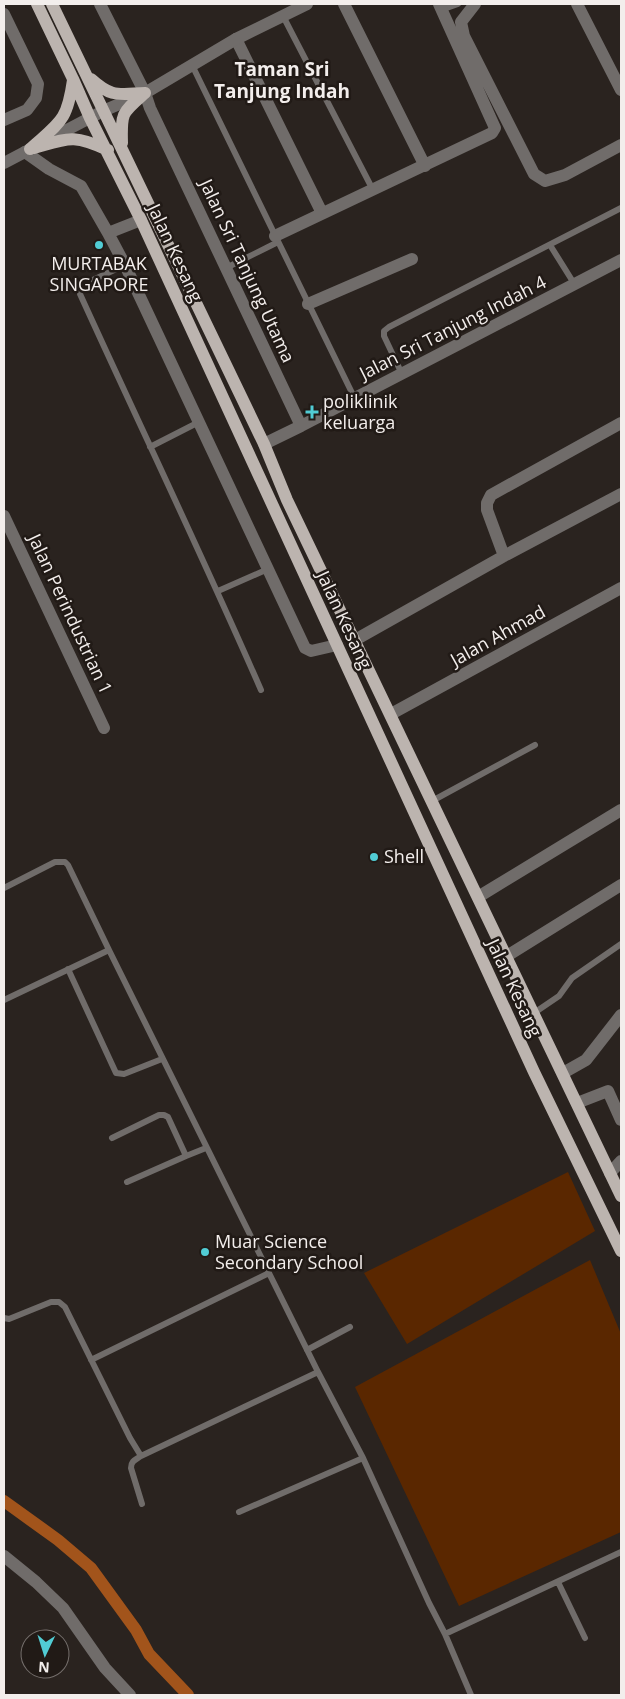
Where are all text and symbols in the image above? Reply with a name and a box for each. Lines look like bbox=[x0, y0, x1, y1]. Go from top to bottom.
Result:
district label: Taman Sri Tanjung Indah bbox=[214, 56, 350, 104]
street label: Jalan Sri Tanjung Utama bbox=[194, 173, 301, 366]
street label: Jalan Kesang bbox=[142, 198, 209, 306]
marker: MURTABAK SINGAPORE bbox=[93, 239, 105, 251]
place label: MURTABAK SINGAPORE bbox=[50, 251, 148, 296]
street label: Jalan Sri Tanjung Indah 4 bbox=[353, 270, 550, 386]
place label: poliklinik keluarga bbox=[323, 389, 398, 434]
marker: poliklinik keluarga bbox=[305, 405, 319, 419]
street label: Jalan Perindustrian 1 bbox=[22, 528, 119, 697]
street label: Jalan Kesang bbox=[311, 565, 378, 673]
street label: Jalan Ahmad bbox=[444, 599, 549, 672]
place label: Shell bbox=[384, 844, 424, 868]
marker: Shell bbox=[368, 851, 380, 863]
street label: Jalan Kesang bbox=[481, 933, 548, 1041]
place label: Muar Science Secondary School bbox=[215, 1229, 363, 1274]
marker: Muar Science Secondary School bbox=[199, 1246, 211, 1258]
north arrow bbox=[20, 1629, 70, 1679]
text: N bbox=[38, 1658, 50, 1677]

